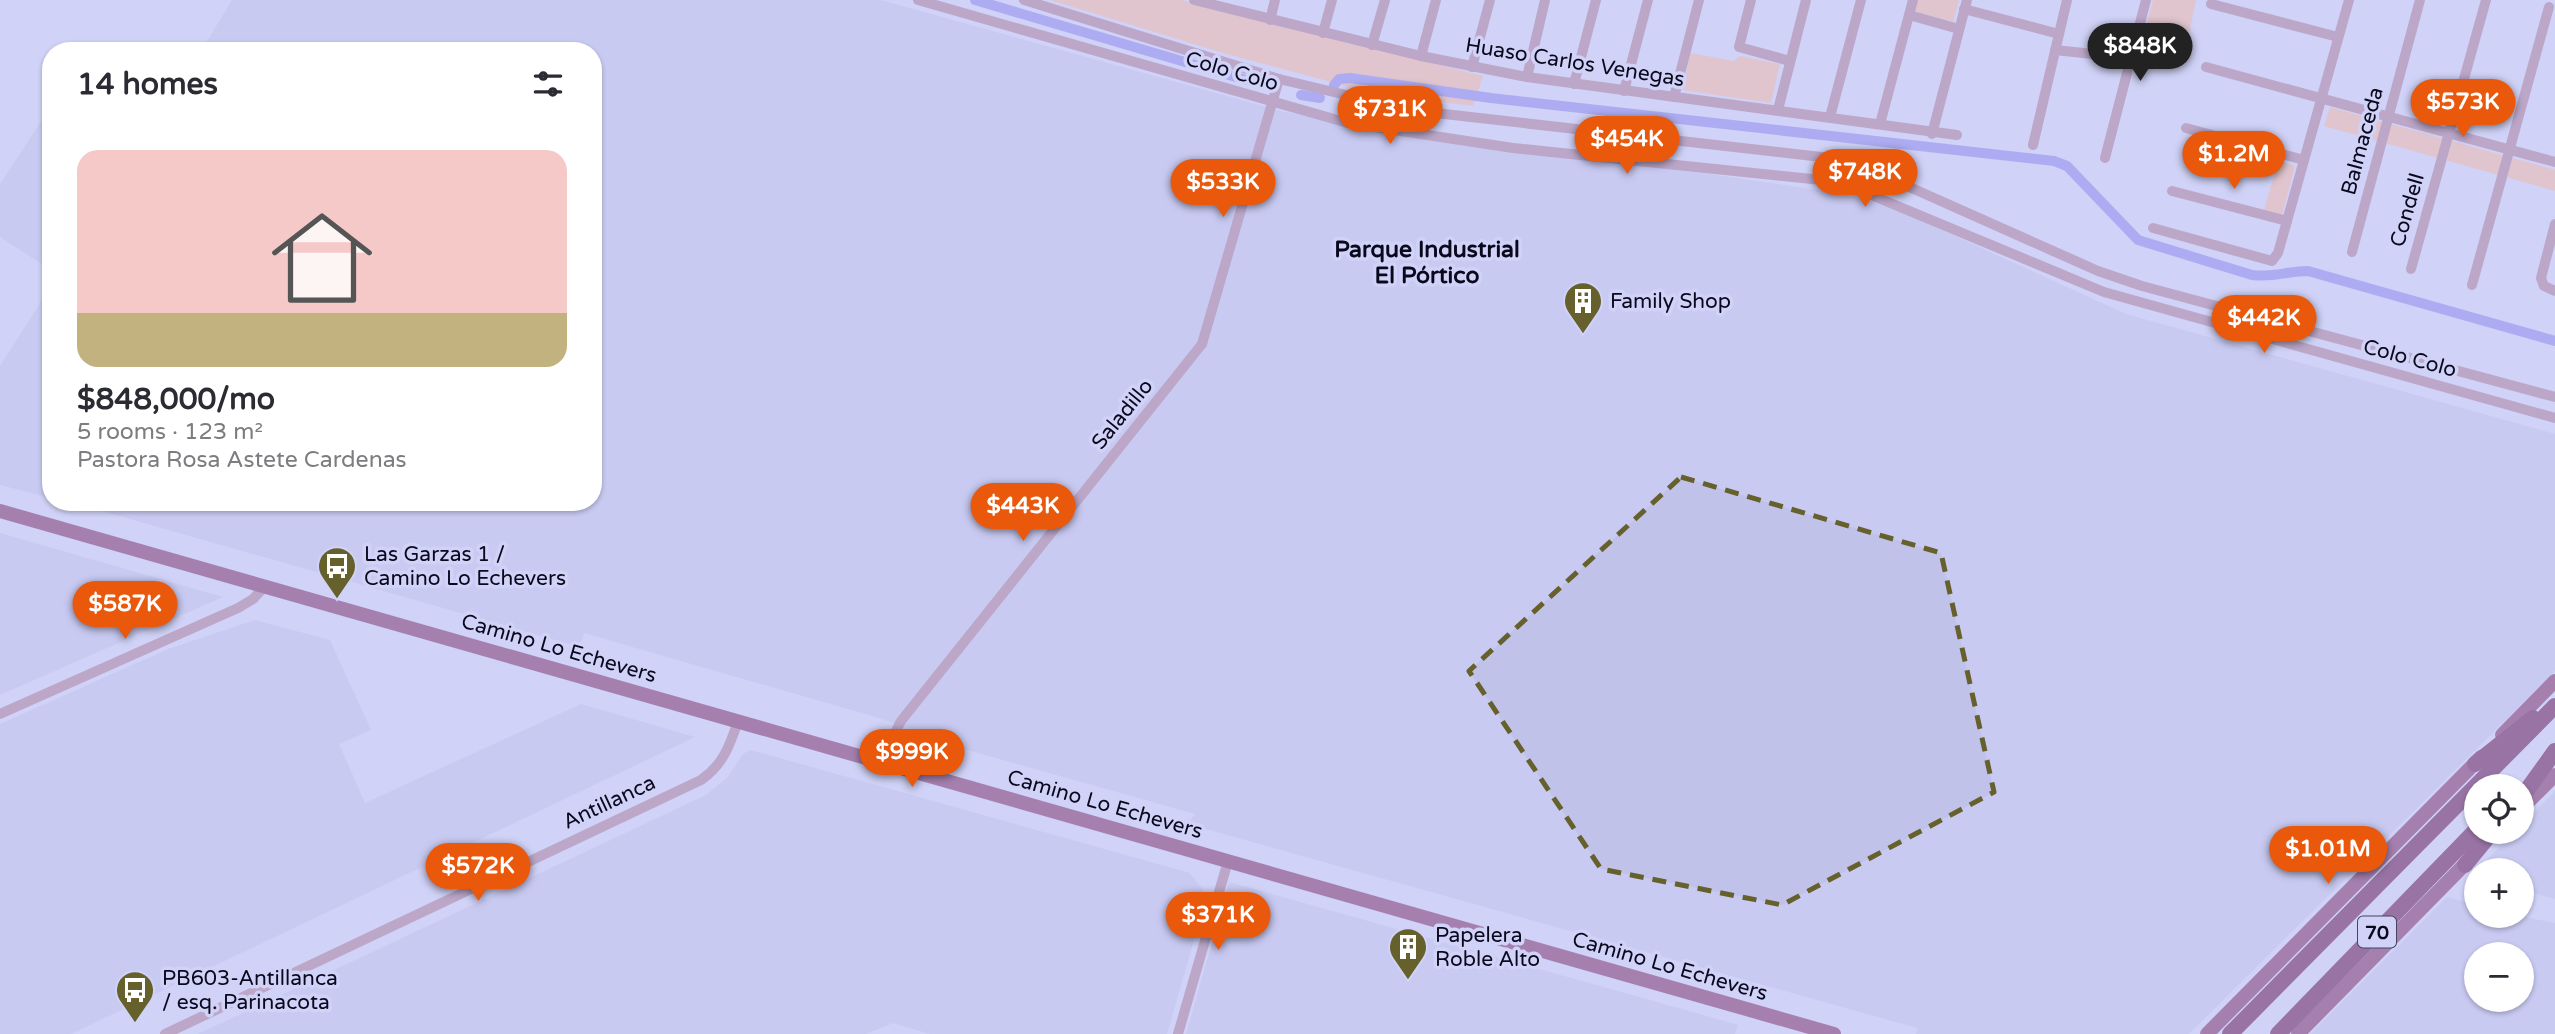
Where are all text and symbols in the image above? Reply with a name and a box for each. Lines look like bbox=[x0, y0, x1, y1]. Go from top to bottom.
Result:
pin: $848K bbox=[2091, 24, 2189, 83]
text: $848K bbox=[2104, 32, 2176, 60]
street label: Huaso Carlos Venegas bbox=[1464, 33, 1686, 92]
street label: Colo Colo bbox=[1183, 46, 1281, 97]
icon: filters bbox=[529, 65, 567, 103]
text: 14 homes bbox=[77, 66, 218, 103]
pin: $573K bbox=[2414, 80, 2512, 139]
street label: Balmaceda bbox=[2336, 84, 2389, 198]
pin: $731K bbox=[1341, 86, 1439, 146]
text: $573K bbox=[2427, 88, 2499, 116]
text: $731K bbox=[1354, 95, 1426, 123]
pin: $454K bbox=[1578, 116, 1676, 176]
text: $454K bbox=[1591, 125, 1663, 153]
pin: $1.2M bbox=[2185, 132, 2283, 191]
text: $1.2M bbox=[2198, 140, 2270, 168]
pin: $748K bbox=[1816, 150, 1914, 209]
text: $748K bbox=[1829, 158, 1901, 186]
pin: $533K bbox=[1174, 160, 1272, 219]
text: $533K bbox=[1187, 168, 1259, 196]
street label: Condell bbox=[2385, 170, 2430, 250]
icon: home bbox=[259, 195, 385, 321]
district label: Parque Industrial El Pórtico bbox=[1334, 236, 1520, 290]
building icon: Family Shop bbox=[1562, 280, 1604, 335]
place label: Family Shop bbox=[1610, 289, 1731, 314]
pin: $442K bbox=[2215, 296, 2313, 355]
text: $442K bbox=[2228, 304, 2300, 332]
street label: Colo Colo bbox=[2361, 334, 2459, 383]
street label: Saladillo bbox=[1086, 374, 1158, 455]
text: $848,000/mo bbox=[77, 381, 275, 418]
text: 5 rooms · 123 m² bbox=[77, 418, 263, 446]
text: Pastora Rosa Astete Cardenas bbox=[77, 446, 407, 474]
pin: $443K bbox=[974, 484, 1072, 543]
text: $443K bbox=[987, 492, 1059, 520]
place label: Las Garzas 1 / Camino Lo Echevers bbox=[364, 542, 566, 591]
bus stop icon: Las Garzas 1 / Camino Lo Echevers bbox=[316, 545, 358, 600]
pin: $587K bbox=[76, 582, 174, 641]
text: $587K bbox=[89, 590, 161, 618]
street label: Camino Lo Echevers bbox=[458, 609, 659, 688]
pin: $999K bbox=[863, 730, 961, 789]
text: $999K bbox=[876, 738, 948, 766]
street label: Camino Lo Echevers bbox=[1004, 765, 1205, 844]
street label: Antillanca bbox=[559, 770, 660, 835]
map controls bbox=[2464, 774, 2534, 1012]
button: locate bbox=[2464, 774, 2534, 844]
pin: $1.01M bbox=[2271, 826, 2385, 886]
text: $1.01M bbox=[2285, 835, 2371, 863]
pin: $572K bbox=[429, 844, 527, 903]
text: $572K bbox=[442, 852, 514, 880]
button: + bbox=[2464, 858, 2534, 928]
pin: $371K bbox=[1169, 892, 1267, 952]
text: $371K bbox=[1182, 901, 1254, 929]
road number: 70 bbox=[2358, 916, 2396, 948]
place label: Papelera Roble Alto bbox=[1435, 923, 1540, 972]
building icon: Papelera Roble Alto bbox=[1387, 926, 1429, 981]
street label: Camino Lo Echevers bbox=[1569, 927, 1770, 1006]
button: − bbox=[2464, 942, 2534, 1012]
place label: PB603-Antillanca / esq. Parinacota bbox=[162, 966, 338, 1015]
bus stop icon: PB603-Antillanca / esq. Parinacota bbox=[114, 969, 156, 1024]

